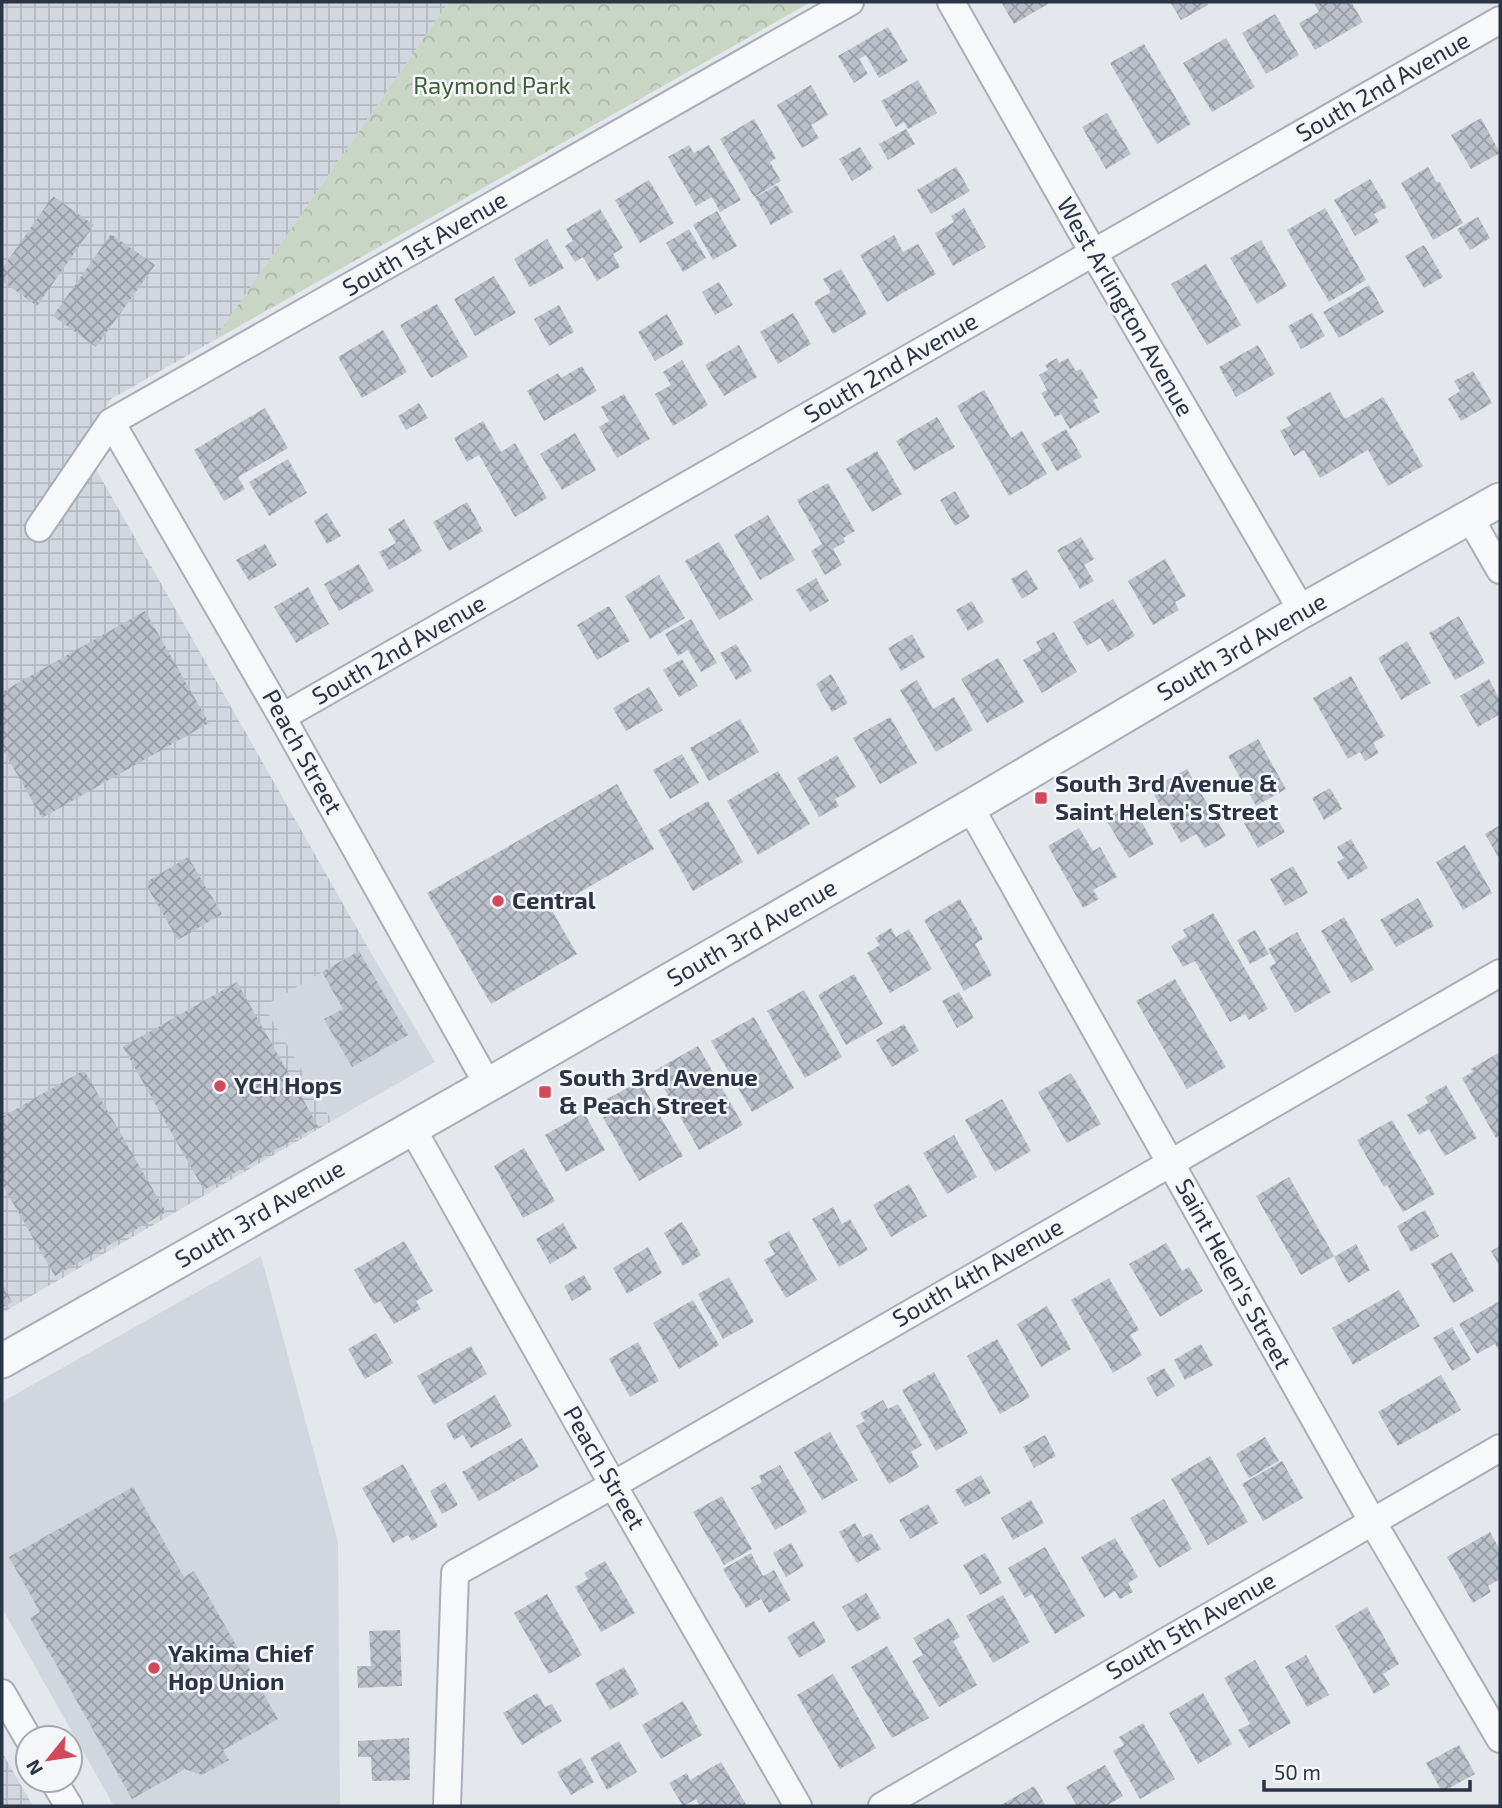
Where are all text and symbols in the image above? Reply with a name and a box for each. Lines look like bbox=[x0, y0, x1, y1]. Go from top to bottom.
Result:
street label: South 2nd Avenue bbox=[1290, 24, 1474, 147]
park label: Raymond Park bbox=[413, 70, 571, 99]
street label: South 1st Avenue bbox=[337, 184, 512, 302]
street label: West Arlington Avenue bbox=[1052, 192, 1201, 421]
street label: South 2nd Avenue bbox=[798, 305, 982, 428]
street label: South 3rd Avenue bbox=[1151, 585, 1331, 706]
street label: South 2nd Avenue bbox=[306, 587, 490, 710]
street label: Peach Street bbox=[257, 684, 349, 819]
place label: South 3rd Avenue & Saint Helen's Street bbox=[1055, 768, 1279, 825]
marker: South 3rd Avenue & Saint Helen's Street bbox=[1033, 790, 1049, 806]
street label: South 3rd Avenue bbox=[661, 871, 841, 992]
place label: Central bbox=[512, 885, 596, 914]
marker: Central bbox=[490, 893, 506, 909]
place label: South 3rd Avenue & Peach Street bbox=[559, 1062, 758, 1119]
place label: YCH Hops bbox=[234, 1070, 342, 1099]
marker: YCH Hops bbox=[212, 1078, 228, 1094]
marker: South 3rd Avenue & Peach Street bbox=[537, 1084, 553, 1100]
street label: South 3rd Avenue bbox=[169, 1152, 349, 1273]
street label: Saint Helen's Street bbox=[1170, 1173, 1299, 1373]
street label: South 4th Avenue bbox=[887, 1211, 1068, 1332]
street label: Peach Street bbox=[558, 1400, 652, 1534]
street label: South 5th Avenue bbox=[1101, 1565, 1280, 1685]
place label: Yakima Chief Hop Union bbox=[168, 1638, 315, 1695]
marker: Yakima Chief Hop Union bbox=[146, 1660, 162, 1676]
north arrow bbox=[14, 1724, 84, 1794]
scale bar bbox=[1264, 1748, 1470, 1792]
text: N bbox=[20, 1756, 47, 1779]
text: 50 m bbox=[1274, 1759, 1321, 1784]

